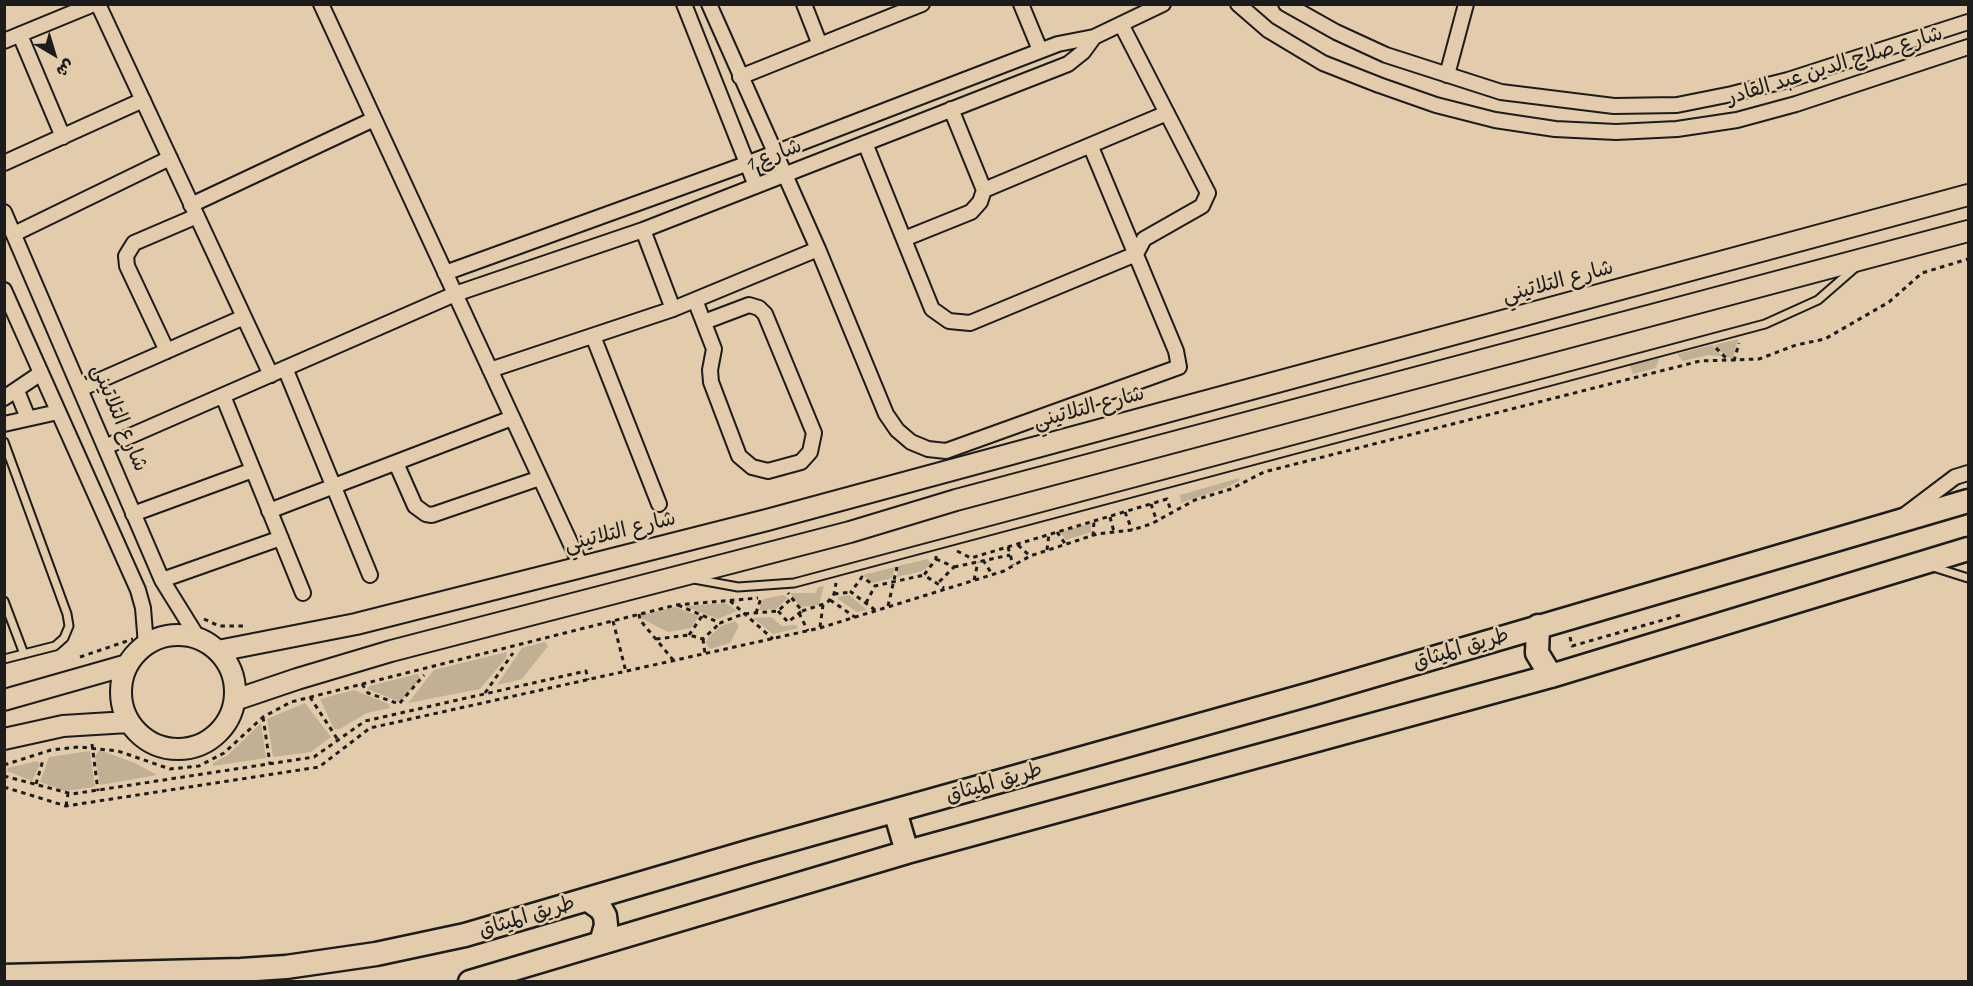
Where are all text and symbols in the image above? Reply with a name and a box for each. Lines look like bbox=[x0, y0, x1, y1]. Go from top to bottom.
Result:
street label: شارع صلاح الدين عبد القادر bbox=[1724, 21, 1946, 111]
north arrow bbox=[24, 24, 84, 84]
text: ش bbox=[52, 55, 78, 81]
street label: شارع 1 bbox=[740, 133, 806, 179]
street label: شارع التلاتيني bbox=[1500, 255, 1616, 309]
street label: شارع التلاتيني bbox=[85, 361, 153, 475]
street label: شارع التلاتيني bbox=[1031, 381, 1147, 435]
street label: شارع التلاتيني bbox=[562, 506, 678, 558]
street label: طريق الميثاق bbox=[1410, 622, 1512, 676]
street label: طريق الميثاق bbox=[943, 757, 1045, 809]
street label: طريق الميثاق bbox=[476, 890, 578, 944]

